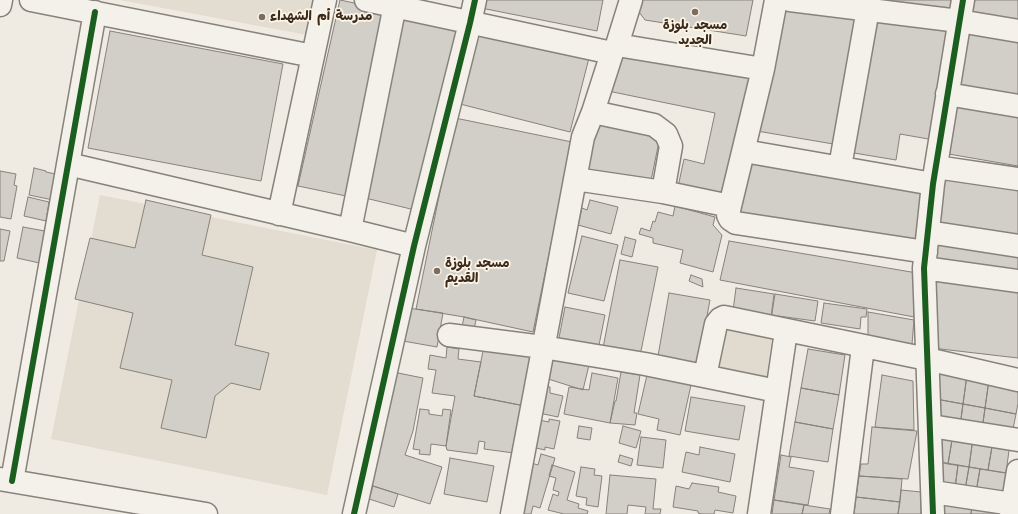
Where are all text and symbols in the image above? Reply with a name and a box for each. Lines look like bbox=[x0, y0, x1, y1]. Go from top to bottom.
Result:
marker: مسجد بلوزة الجديد bbox=[690, 7, 700, 17]
place label: مدرسة أم الشهداء bbox=[270, 9, 372, 25]
marker: مدرسة أم الشهداء bbox=[257, 12, 267, 22]
place label: مسجد بلوزة الجديد bbox=[663, 18, 727, 49]
place label: مسجد بلوزة القديم bbox=[445, 256, 509, 287]
marker: مسجد بلوزة القديم bbox=[432, 266, 442, 276]

